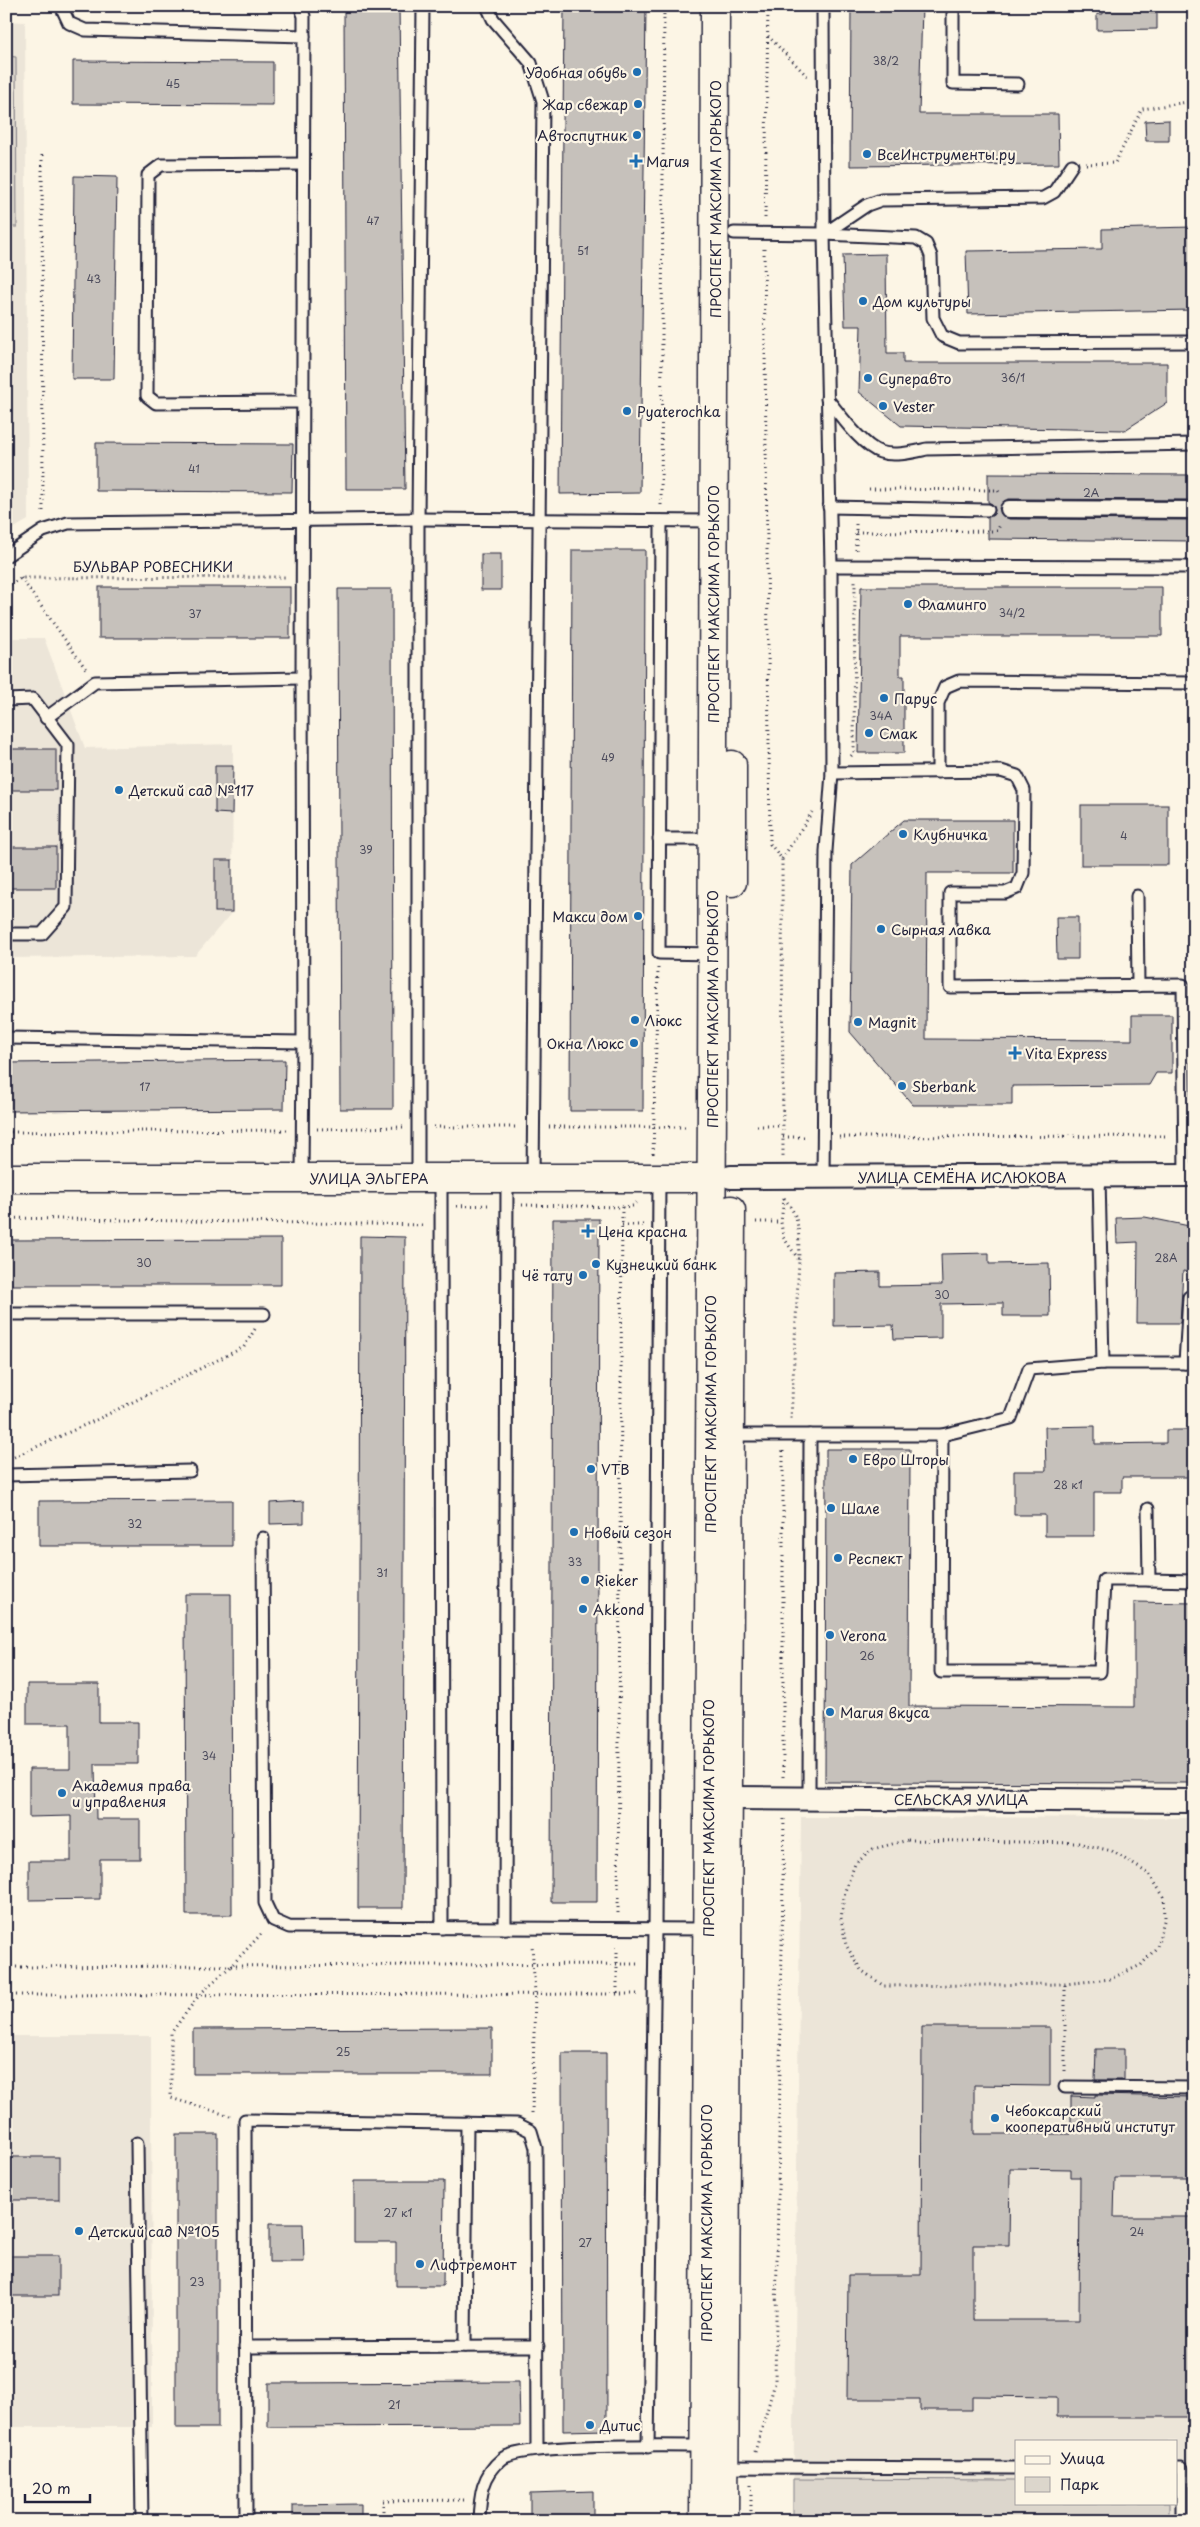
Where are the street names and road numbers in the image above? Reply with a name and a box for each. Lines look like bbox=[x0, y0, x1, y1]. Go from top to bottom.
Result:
street label: ПРОСПЕКТ МАКСИМА ГОРЬКОГО bbox=[705, 80, 726, 318]
street label: ПРОСПЕКТ МАКСИМА ГОРЬКОГО bbox=[703, 485, 724, 723]
street label: БУЛЬВАР РОВЕСНИКИ bbox=[73, 556, 233, 577]
street label: ПРОСПЕКТ МАКСИМА ГОРЬКОГО bbox=[702, 890, 723, 1128]
street label: УЛИЦА СЕМЁНА ИСЛЮКОВА bbox=[858, 1167, 1066, 1188]
street label: УЛИЦА ЭЛЬГЕРА bbox=[310, 1168, 429, 1189]
street label: ПРОСПЕКТ МАКСИМА ГОРЬКОГО bbox=[700, 1295, 721, 1533]
street label: ПРОСПЕКТ МАКСИМА ГОРЬКОГО bbox=[698, 1699, 719, 1937]
street label: СЕЛЬСКАЯ УЛИЦА bbox=[894, 1789, 1029, 1810]
street label: ПРОСПЕКТ МАКСИМА ГОРЬКОГО bbox=[696, 2104, 717, 2342]

